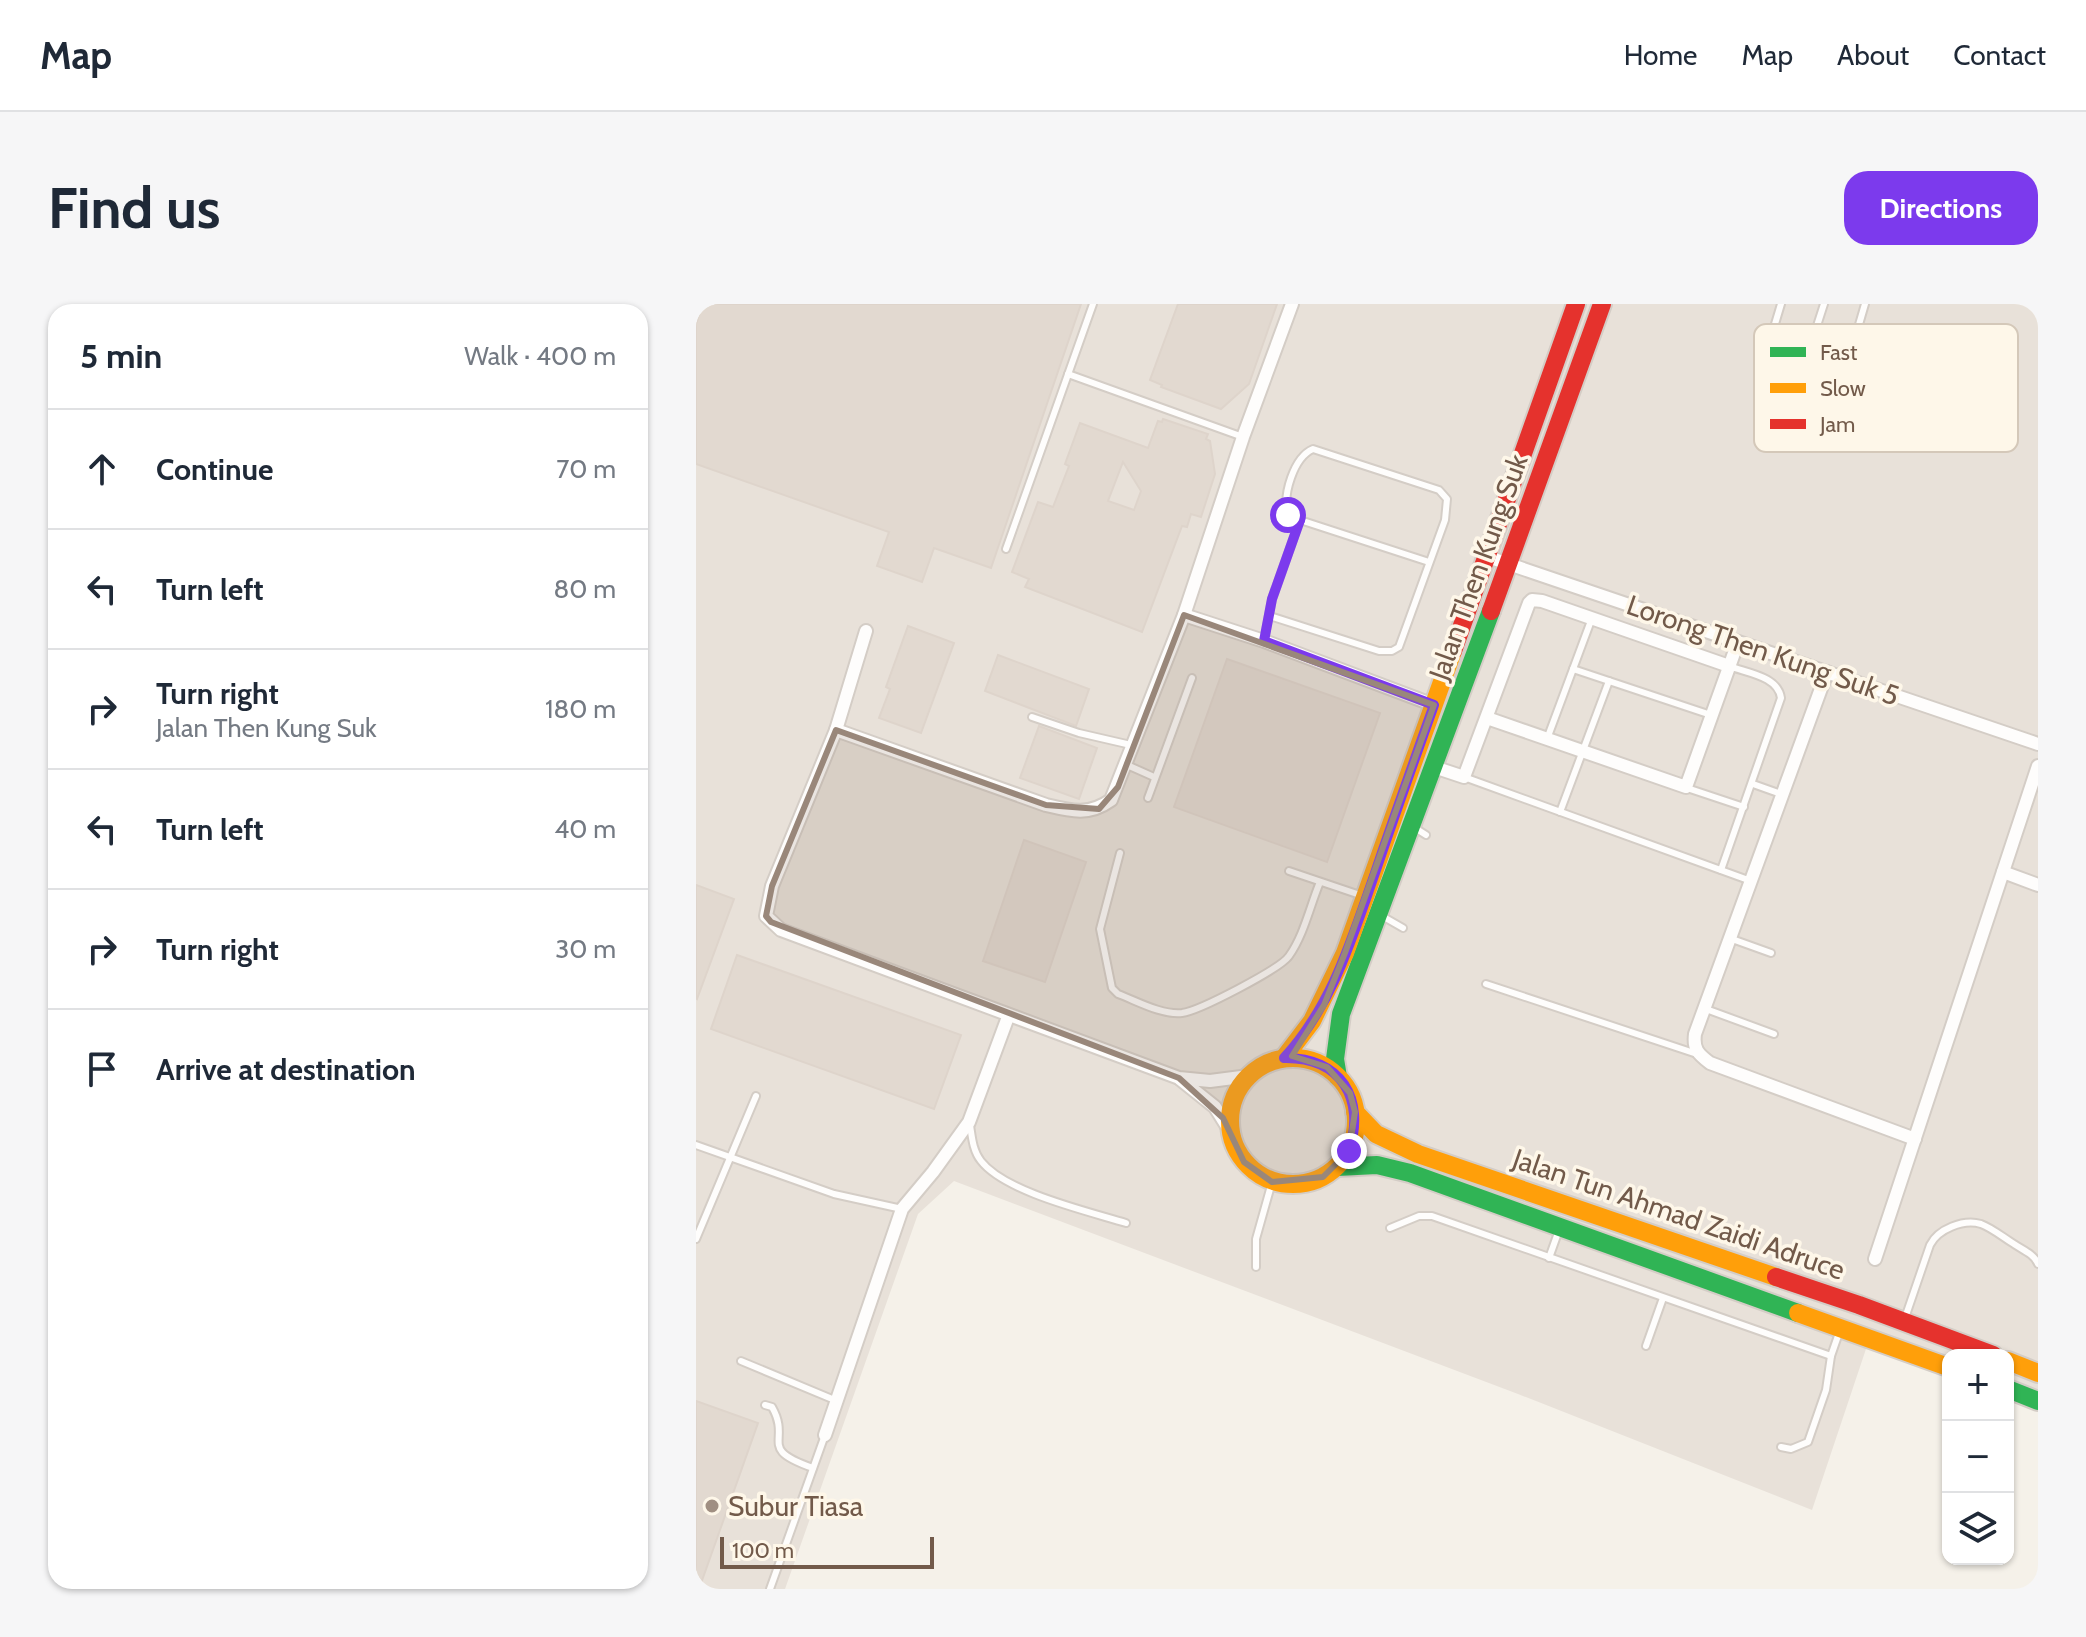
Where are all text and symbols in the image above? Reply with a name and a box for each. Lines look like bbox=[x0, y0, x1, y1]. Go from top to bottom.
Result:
text: Map bbox=[40, 32, 112, 79]
text: Home bbox=[1624, 38, 1697, 72]
text: Map bbox=[1741, 38, 1793, 72]
text: About bbox=[1837, 38, 1909, 72]
text: Contact bbox=[1953, 38, 2046, 72]
button: Directions bbox=[1844, 171, 2038, 245]
text: Find us bbox=[48, 174, 221, 242]
legend bbox=[1754, 324, 2018, 452]
text: 5 min bbox=[80, 335, 162, 377]
text: Fast bbox=[1820, 339, 1858, 366]
text: Walk · 400 m bbox=[464, 340, 616, 372]
text: Slow bbox=[1820, 375, 1866, 402]
text: Jam bbox=[1819, 411, 1855, 438]
icon: ahead bbox=[80, 447, 124, 491]
street label: Jalan Then Kung Suk bbox=[1421, 449, 1535, 685]
text: Continue bbox=[156, 451, 273, 488]
text: 70 m bbox=[556, 453, 616, 485]
route start bbox=[1270, 497, 1306, 533]
icon: left bbox=[80, 567, 124, 611]
text: Turn left bbox=[156, 571, 264, 608]
text: 80 m bbox=[553, 573, 616, 605]
street label: Lorong Then Kung Suk 5 bbox=[1622, 587, 1904, 713]
text: Turn right bbox=[156, 675, 279, 712]
icon: right bbox=[80, 687, 124, 731]
text: 180 m bbox=[545, 693, 616, 725]
text: Jalan Then Kung Suk bbox=[156, 712, 377, 744]
icon: left bbox=[80, 807, 124, 851]
text: Turn left bbox=[156, 811, 264, 848]
text: 40 m bbox=[554, 813, 616, 845]
icon: right bbox=[80, 927, 124, 971]
text: Turn right bbox=[156, 931, 279, 968]
text: 30 m bbox=[555, 933, 616, 965]
icon: arrive bbox=[80, 1047, 124, 1091]
text: Arrive at destination bbox=[156, 1051, 416, 1088]
route end bbox=[1331, 1133, 1367, 1169]
street label: Jalan Tun Ahmad Zaidi Adruce bbox=[1508, 1141, 1849, 1287]
map controls bbox=[1942, 1349, 2014, 1565]
button: + bbox=[1942, 1349, 2014, 1421]
button: − bbox=[1942, 1421, 2014, 1493]
place label: Subur Tiasa bbox=[728, 1489, 864, 1523]
button: layers bbox=[1942, 1493, 2014, 1565]
marker: Subur Tiasa bbox=[703, 1497, 721, 1515]
scale bar bbox=[720, 1533, 934, 1569]
text: 100 m bbox=[732, 1537, 794, 1564]

